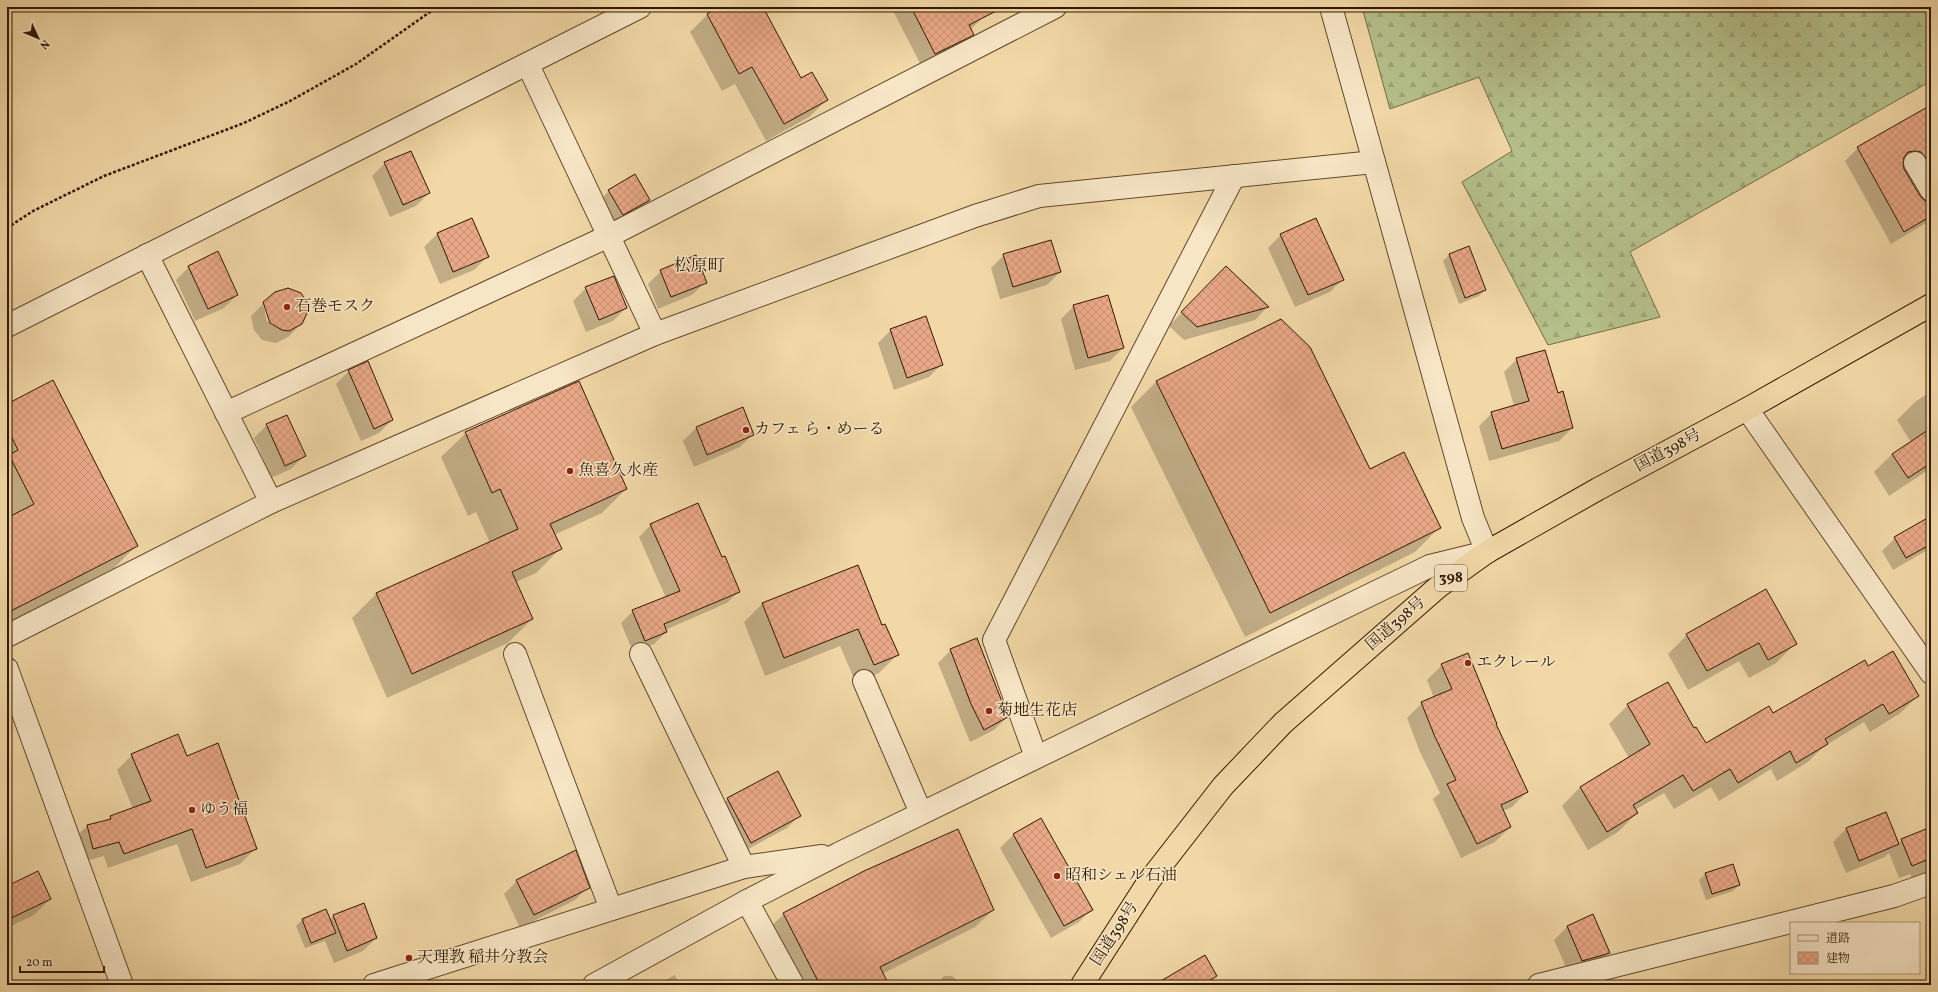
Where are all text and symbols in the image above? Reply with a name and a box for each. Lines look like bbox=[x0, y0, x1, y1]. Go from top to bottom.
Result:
north arrow bbox=[18, 18, 58, 58]
text: N bbox=[36, 36, 52, 52]
district label: 松原町 bbox=[674, 255, 725, 278]
place label: 石巻モスク bbox=[295, 296, 375, 318]
marker: 石巻モスク bbox=[282, 302, 292, 312]
place label: カフェ ら・めーる bbox=[754, 419, 884, 441]
street label: 国道398号 bbox=[1631, 424, 1705, 478]
marker: カフェ ら・めーる bbox=[741, 425, 751, 435]
place label: 魚喜久水産 bbox=[578, 460, 658, 482]
marker: 魚喜久水産 bbox=[565, 466, 575, 476]
road number: 398 bbox=[1435, 565, 1467, 591]
street label: 国道398号 bbox=[1361, 592, 1431, 656]
place label: エクレール bbox=[1476, 652, 1556, 674]
marker: エクレール bbox=[1463, 658, 1473, 668]
place label: 菊地生花店 bbox=[997, 700, 1077, 722]
marker: 菊地生花店 bbox=[984, 706, 994, 716]
place label: ゆう福 bbox=[200, 799, 248, 821]
marker: ゆう福 bbox=[187, 805, 197, 815]
place label: 昭和シェル石油 bbox=[1065, 865, 1177, 887]
marker: 昭和シェル石油 bbox=[1052, 871, 1062, 881]
street label: 国道398号 bbox=[1086, 898, 1144, 970]
legend bbox=[1790, 922, 1920, 974]
text: 道路 bbox=[1826, 931, 1850, 947]
place label: 天理教 稲井分教会 bbox=[417, 947, 548, 969]
scale bar bbox=[20, 948, 104, 974]
text: 建物 bbox=[1826, 951, 1850, 967]
marker: 天理教 稲井分教会 bbox=[404, 953, 414, 963]
text: 20 m bbox=[26, 955, 53, 971]

